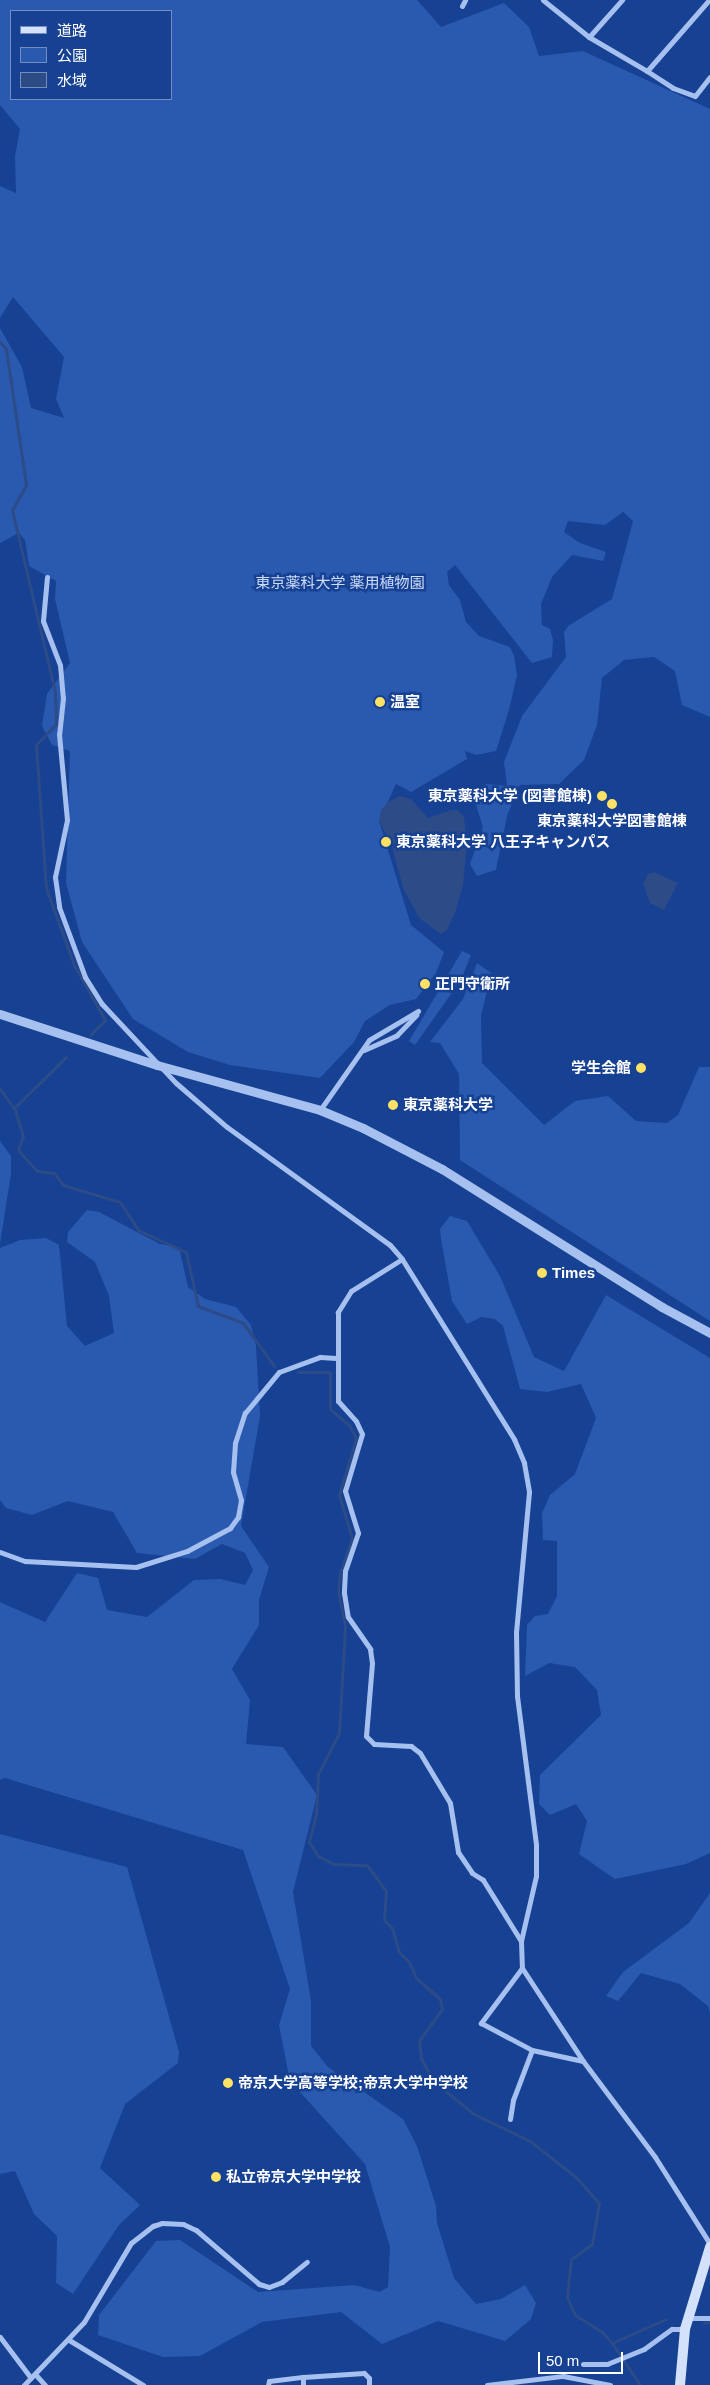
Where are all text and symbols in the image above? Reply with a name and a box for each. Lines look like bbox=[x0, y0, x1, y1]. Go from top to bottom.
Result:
legend bbox=[10, 10, 172, 100]
text: 道路 bbox=[57, 22, 87, 39]
text: 公園 bbox=[57, 47, 87, 64]
text: 水域 bbox=[57, 72, 87, 89]
park label: 東京薬科大学 薬用植物園 bbox=[255, 574, 425, 592]
place label: 温室 bbox=[390, 693, 420, 711]
marker: 温室 bbox=[374, 696, 386, 708]
place label: 東京薬科大学 (図書館棟) bbox=[428, 787, 592, 805]
marker: 東京薬科大学 (図書館棟) bbox=[596, 790, 608, 802]
marker: 東京薬科大学図書館棟 bbox=[606, 798, 618, 810]
place label: 東京薬科大学図書館棟 bbox=[537, 812, 687, 830]
place label: 東京薬科大学 八王子キャンパス bbox=[396, 833, 610, 851]
marker: 東京薬科大学 八王子キャンパス bbox=[380, 836, 392, 848]
place label: 正門守衛所 bbox=[435, 975, 510, 993]
marker: 正門守衛所 bbox=[419, 978, 431, 990]
place label: 学生会館 bbox=[571, 1059, 631, 1077]
marker: 学生会館 bbox=[635, 1062, 647, 1074]
place label: 東京薬科大学 bbox=[403, 1096, 493, 1114]
marker: 東京薬科大学 bbox=[387, 1099, 399, 1111]
place label: Times bbox=[552, 1264, 595, 1282]
marker: Times bbox=[536, 1267, 548, 1279]
place label: 帝京大学高等学校;帝京大学中学校 bbox=[238, 2074, 468, 2092]
marker: 帝京大学高等学校;帝京大学中学校 bbox=[222, 2077, 234, 2089]
place label: 私立帝京大学中学校 bbox=[226, 2168, 361, 2186]
marker: 私立帝京大学中学校 bbox=[210, 2171, 222, 2183]
scale bar bbox=[540, 2342, 625, 2374]
text: 50 m bbox=[546, 2352, 579, 2369]

